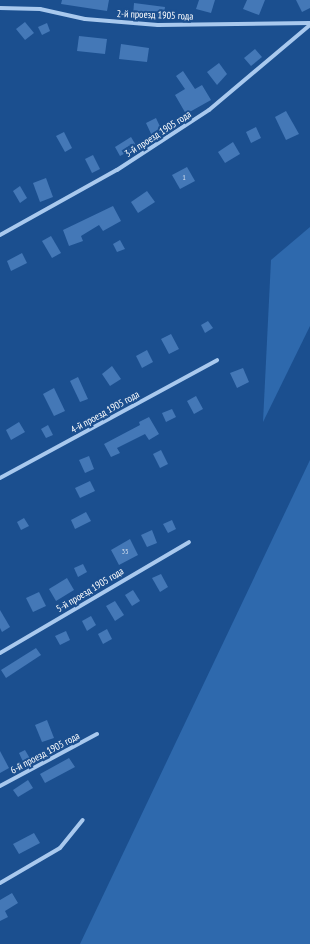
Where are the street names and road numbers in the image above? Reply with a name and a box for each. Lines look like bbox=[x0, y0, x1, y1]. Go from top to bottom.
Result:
street label: 2-й проезд 1905 года bbox=[116, 8, 194, 22]
street label: 3-й проезд 1905 года bbox=[123, 108, 193, 160]
street label: 4-й проезд 1905 года bbox=[69, 388, 141, 436]
street label: 5-й проезд 1905 года bbox=[54, 565, 126, 615]
street label: 6-й проезд 1905 года bbox=[8, 730, 82, 776]

